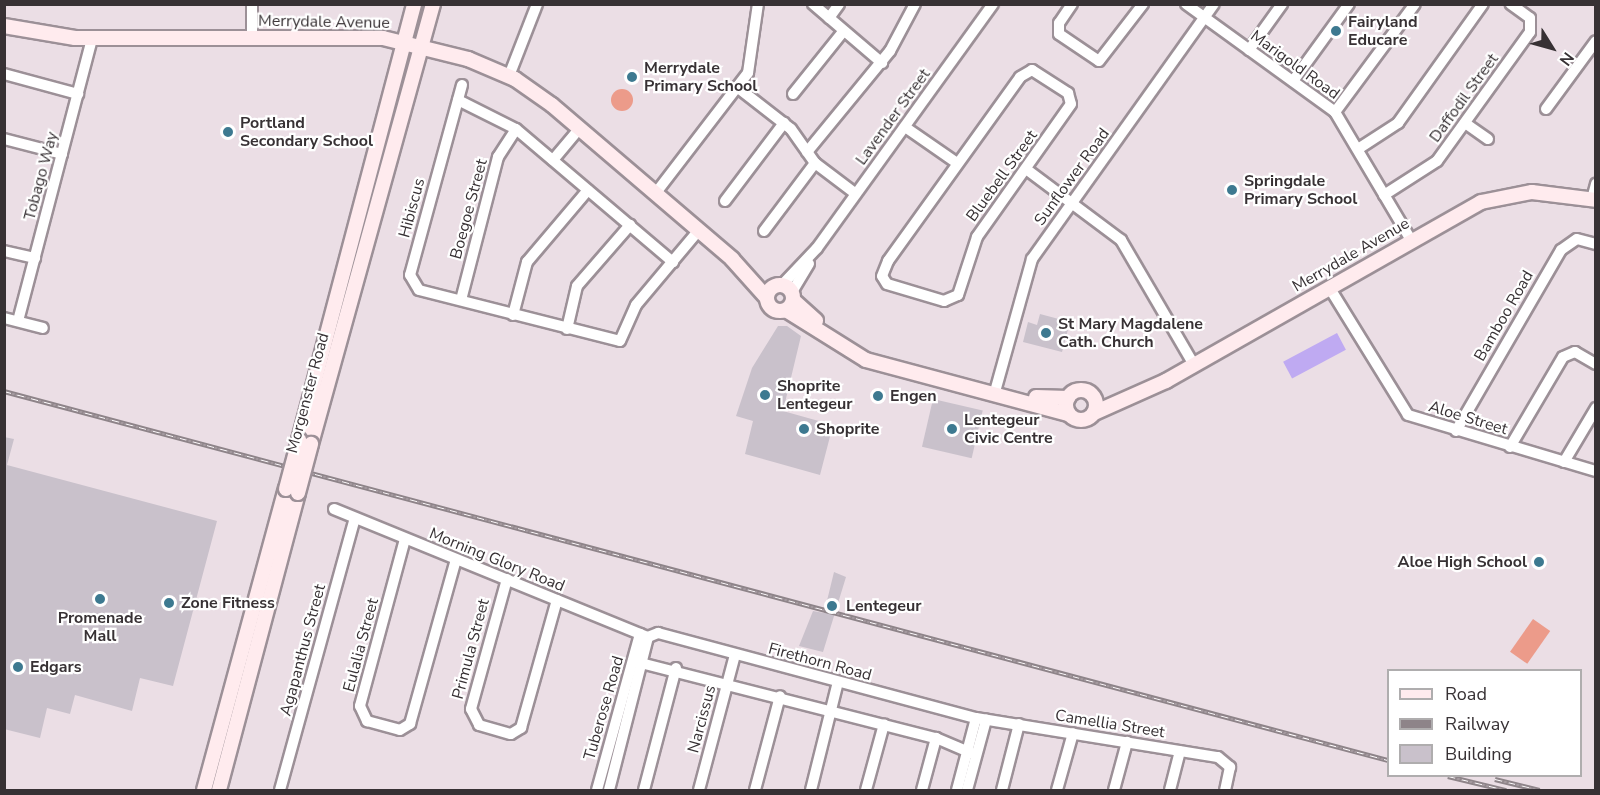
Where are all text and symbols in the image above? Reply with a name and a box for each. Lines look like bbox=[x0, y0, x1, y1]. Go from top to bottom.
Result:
street label: Merrydale Avenue bbox=[258, 11, 390, 33]
place label: Fairyland Educare bbox=[1348, 12, 1417, 50]
north arrow bbox=[1522, 18, 1582, 78]
marker: Fairyland Educare bbox=[1329, 24, 1343, 38]
street label: Marigold Road bbox=[1247, 26, 1343, 104]
text: N bbox=[1554, 47, 1579, 70]
street label: Daffodil Street bbox=[1425, 50, 1503, 146]
place label: Merrydale Primary School bbox=[644, 58, 757, 96]
street label: Lavender Street bbox=[852, 65, 934, 169]
marker: Merrydale Primary School bbox=[625, 70, 639, 84]
place label: Portland Secondary School bbox=[240, 113, 373, 151]
marker: Portland Secondary School bbox=[221, 125, 235, 139]
street label: Sunflower Road bbox=[1030, 125, 1114, 229]
street label: Bluebell Street bbox=[962, 127, 1042, 225]
street label: Tobago Way bbox=[20, 130, 62, 222]
street label: Boegoe Street bbox=[446, 157, 492, 261]
place label: Springdale Primary School bbox=[1244, 171, 1357, 209]
street label: Hibiscus bbox=[395, 176, 429, 240]
marker: Springdale Primary School bbox=[1225, 183, 1239, 197]
street label: Merrydale Avenue bbox=[1289, 214, 1413, 296]
street label: Bamboo Road bbox=[1470, 267, 1538, 365]
place label: St Mary Magdalene Cath. Church bbox=[1058, 314, 1203, 352]
marker: St Mary Magdalene Cath. Church bbox=[1039, 326, 1053, 340]
street label: Morgenster Road bbox=[283, 331, 333, 455]
place label: Shoprite Lentegeur bbox=[777, 376, 853, 414]
place label: Engen bbox=[890, 386, 937, 406]
marker: Shoprite Lentegeur bbox=[758, 388, 772, 402]
marker: Engen bbox=[871, 389, 885, 403]
street label: Aloe Street bbox=[1426, 397, 1510, 439]
place label: Lentegeur Civic Centre bbox=[964, 410, 1053, 448]
place label: Shoprite bbox=[816, 419, 879, 439]
marker: Shoprite bbox=[797, 422, 811, 436]
marker: Lentegeur Civic Centre bbox=[945, 422, 959, 436]
street label: Morning Glory Road bbox=[426, 524, 568, 596]
place label: Aloe High School bbox=[1398, 552, 1527, 572]
marker: Aloe High School bbox=[1532, 555, 1546, 569]
street label: Agapanthus Street bbox=[276, 582, 330, 718]
marker: Promenade Mall bbox=[93, 592, 107, 606]
place label: Zone Fitness bbox=[181, 593, 275, 613]
marker: Zone Fitness bbox=[162, 596, 176, 610]
street label: Eulalia Street bbox=[339, 596, 383, 694]
place label: Lentegeur bbox=[846, 596, 922, 616]
street label: Primula Street bbox=[448, 597, 494, 701]
marker: Lentegeur bbox=[823, 597, 841, 615]
place label: Promenade Mall bbox=[58, 608, 142, 646]
street label: Firethorn Road bbox=[766, 639, 874, 685]
street label: Tuberose Road bbox=[580, 654, 628, 762]
place label: Edgars bbox=[30, 657, 82, 677]
marker: Edgars bbox=[11, 660, 25, 674]
legend bbox=[1387, 669, 1582, 777]
text: Road bbox=[1445, 682, 1487, 706]
street label: Narcissus bbox=[684, 683, 720, 755]
street label: Camellia Street bbox=[1054, 706, 1166, 742]
text: Railway bbox=[1445, 712, 1510, 736]
text: Building bbox=[1445, 742, 1512, 766]

